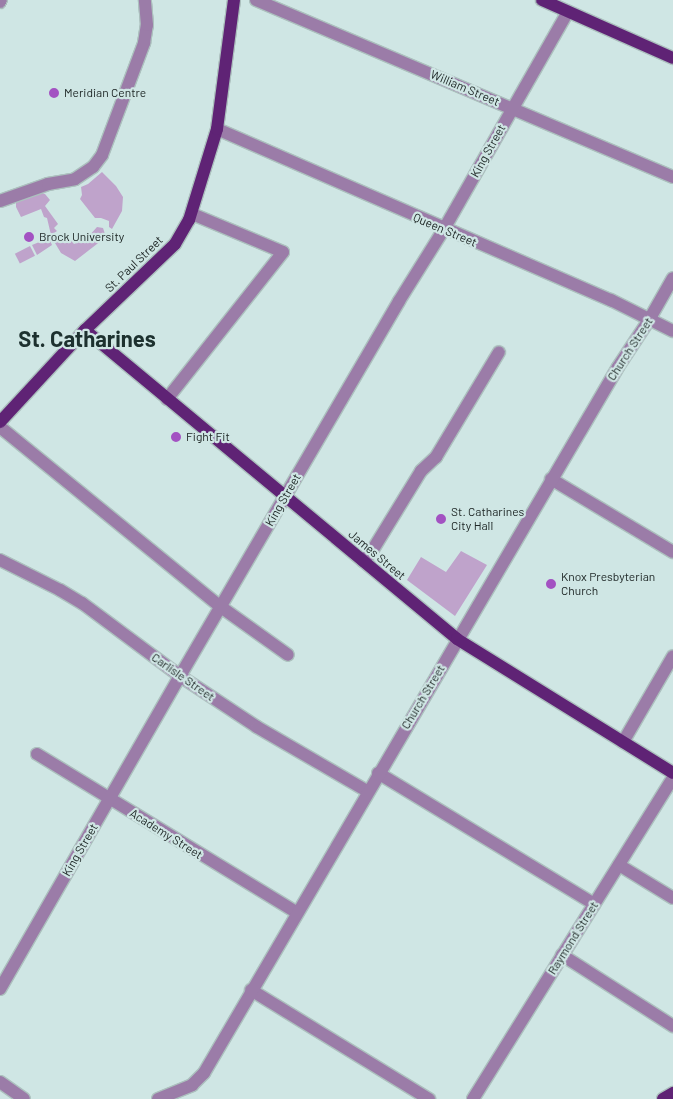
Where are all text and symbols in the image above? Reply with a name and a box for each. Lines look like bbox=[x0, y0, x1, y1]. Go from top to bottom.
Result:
street label: William Street bbox=[428, 67, 502, 109]
place label: Meridian Centre bbox=[64, 86, 146, 100]
marker: Meridian Centre bbox=[48, 87, 60, 99]
street label: King Street bbox=[468, 122, 508, 180]
street label: Queen Street bbox=[411, 210, 479, 250]
place label: Brock University bbox=[39, 230, 124, 244]
marker: Brock University bbox=[23, 231, 35, 243]
street label: St. Paul Street bbox=[102, 233, 166, 295]
street label: Church Street bbox=[604, 315, 656, 383]
district label: St. Catharines bbox=[18, 326, 156, 352]
place label: Fight Fit bbox=[186, 430, 230, 444]
marker: Fight Fit bbox=[170, 431, 182, 443]
street label: King Street bbox=[262, 471, 304, 529]
place label: St. Catharines City Hall bbox=[451, 505, 524, 533]
marker: St. Catharines City Hall bbox=[435, 513, 447, 525]
street label: James Street bbox=[346, 527, 408, 583]
place label: Knox Presbyterian Church bbox=[561, 570, 655, 598]
marker: Knox Presbyterian Church bbox=[545, 578, 557, 590]
street label: Carlisle Street bbox=[149, 650, 217, 704]
street label: Church Street bbox=[398, 662, 448, 732]
street label: Academy Street bbox=[127, 806, 205, 862]
street label: King Street bbox=[59, 821, 101, 879]
street label: Raymond Street bbox=[545, 899, 601, 977]

